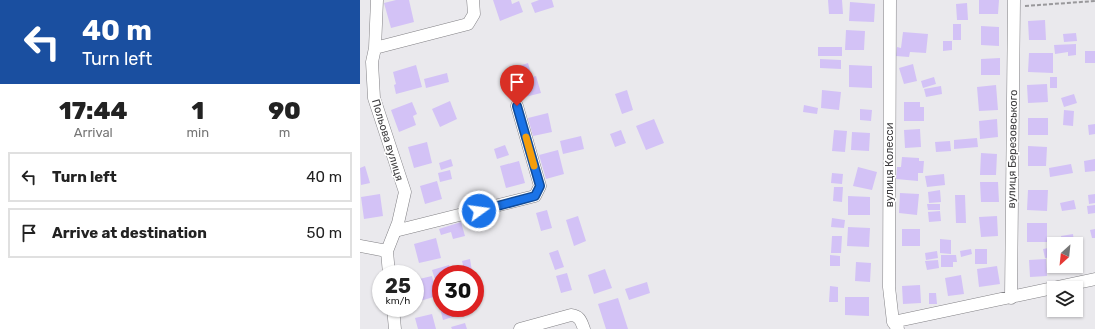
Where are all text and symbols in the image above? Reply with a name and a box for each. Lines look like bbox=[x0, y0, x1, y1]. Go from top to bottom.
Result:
text: 40 m bbox=[82, 14, 152, 47]
icon: left bbox=[16, 16, 68, 68]
text: Turn left bbox=[82, 48, 152, 70]
pin bbox=[500, 65, 534, 106]
icon: arrive bbox=[506, 71, 528, 93]
street label: вулиця Березовського bbox=[1005, 89, 1020, 209]
text: 17:44 bbox=[59, 97, 128, 125]
text: 1 bbox=[192, 97, 204, 125]
text: 90 bbox=[268, 97, 301, 125]
street label: Польова вулиця bbox=[369, 98, 406, 183]
street label: вулиця Колесси bbox=[883, 123, 896, 207]
text: Arrival bbox=[74, 125, 113, 140]
text: min bbox=[187, 125, 209, 140]
text: m bbox=[279, 125, 290, 140]
icon: left bbox=[18, 166, 40, 188]
text: Turn left bbox=[52, 168, 117, 186]
text: 40 m bbox=[306, 168, 342, 186]
position arrow bbox=[458, 190, 500, 232]
icon: arrive bbox=[18, 222, 40, 244]
text: Arrive at destination bbox=[52, 224, 207, 242]
text: 50 m bbox=[307, 224, 342, 242]
north arrow bbox=[1047, 237, 1083, 273]
map controls bbox=[1047, 237, 1083, 317]
speed limit sign: 30 bbox=[432, 265, 484, 317]
text: 25 bbox=[385, 274, 411, 298]
button: layers bbox=[1047, 281, 1083, 317]
text: km/h bbox=[386, 295, 410, 307]

